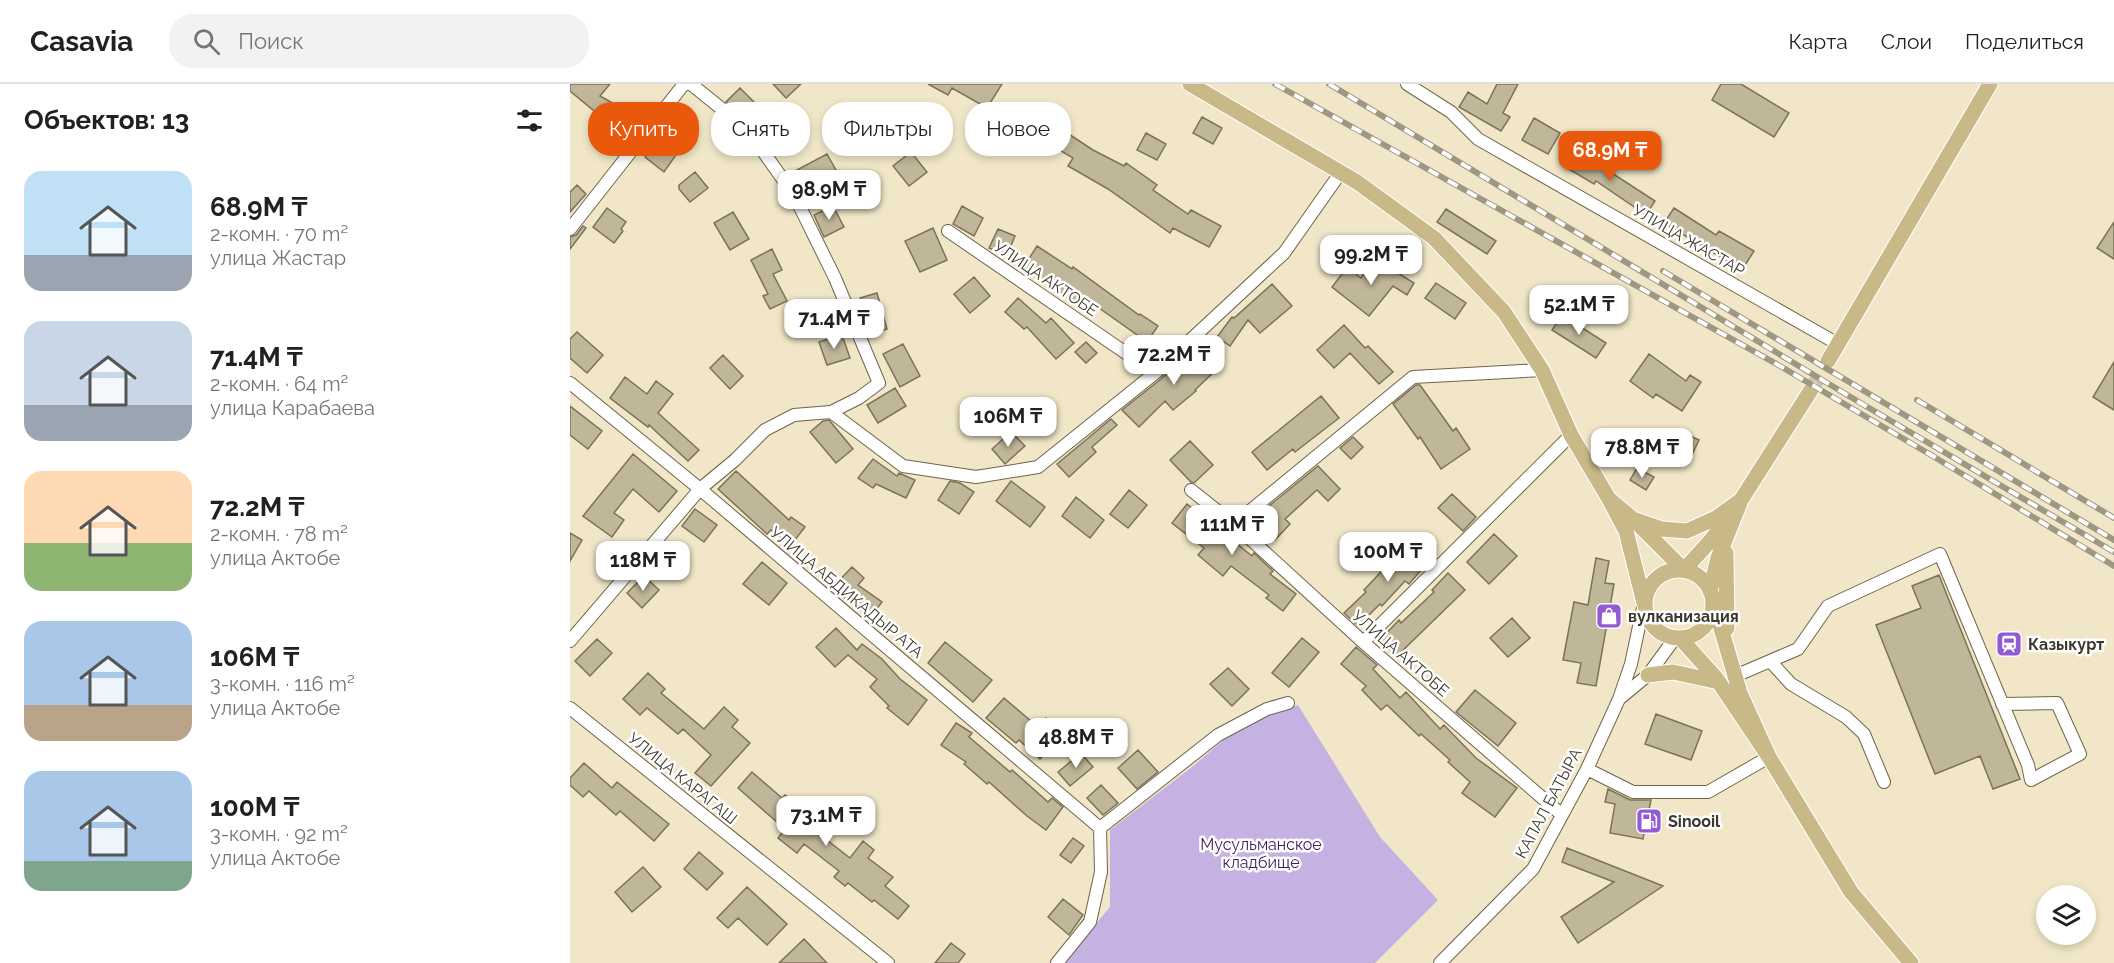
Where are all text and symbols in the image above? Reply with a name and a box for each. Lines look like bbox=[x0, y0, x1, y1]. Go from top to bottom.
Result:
search box bbox=[169, 14, 589, 68]
text: Casavia bbox=[30, 25, 133, 58]
icon: search bbox=[190, 25, 223, 58]
text: Поиск bbox=[238, 28, 304, 54]
text: Карта bbox=[1789, 29, 1848, 54]
text: Слои bbox=[1881, 29, 1932, 54]
text: Поделиться bbox=[1965, 29, 2084, 54]
chip: Купить bbox=[588, 102, 699, 156]
chip: Снять bbox=[711, 102, 810, 156]
chip: Фильтры bbox=[822, 102, 953, 156]
chip: Новое bbox=[965, 102, 1071, 156]
icon: filters bbox=[513, 104, 546, 137]
text: Объектов: 13 bbox=[24, 105, 189, 135]
pin: 68.9M ₸ bbox=[1555, 131, 1665, 182]
text: 68.9M ₸ bbox=[1573, 138, 1647, 162]
pin: 98.9M ₸ bbox=[774, 170, 884, 221]
text: 98.9M ₸ bbox=[792, 177, 866, 201]
text: 68.9M ₸ bbox=[210, 192, 307, 222]
icon: home bbox=[72, 195, 144, 267]
street label: УЛИЦА ЖАСТАР bbox=[1629, 201, 1748, 280]
text: 2-комн. · 70 m² bbox=[210, 222, 348, 246]
pin: 99.2M ₸ bbox=[1316, 235, 1426, 286]
street label: УЛИЦА АКТОБЕ bbox=[990, 236, 1102, 320]
text: 99.2M ₸ bbox=[1334, 242, 1408, 266]
text: улица Жастар bbox=[210, 246, 346, 270]
pin: 52.1M ₸ bbox=[1524, 285, 1634, 336]
text: 52.1M ₸ bbox=[1543, 292, 1615, 316]
pin: 71.4M ₸ bbox=[779, 299, 889, 350]
text: 71.4M ₸ bbox=[798, 306, 870, 330]
pin: 72.2M ₸ bbox=[1119, 335, 1229, 386]
text: 71.4M ₸ bbox=[210, 342, 303, 372]
text: 72.2M ₸ bbox=[1138, 342, 1210, 366]
icon: home bbox=[72, 345, 144, 417]
text: 2-комн. · 64 m² bbox=[210, 372, 348, 396]
text: улица Карабаева bbox=[210, 396, 375, 420]
pin: 106M ₸ bbox=[959, 397, 1057, 448]
text: 106M ₸ bbox=[974, 404, 1042, 428]
pin: 78.8M ₸ bbox=[1587, 428, 1697, 479]
text: 78.8M ₸ bbox=[1605, 435, 1679, 459]
text: 72.2M ₸ bbox=[210, 492, 305, 522]
icon: home bbox=[72, 495, 144, 567]
pin: 111M ₸ bbox=[1183, 505, 1281, 556]
text: 111M ₸ bbox=[1200, 512, 1264, 536]
text: 2-комн. · 78 m² bbox=[210, 522, 348, 546]
street label: УЛИЦА АБДИКАДЫР АТА bbox=[766, 523, 927, 662]
pin: 100M ₸ bbox=[1339, 532, 1437, 583]
text: 100M ₸ bbox=[1354, 539, 1422, 563]
pin: 118M ₸ bbox=[594, 541, 692, 592]
text: улица Актобе bbox=[210, 546, 340, 570]
text: 118M ₸ bbox=[610, 548, 676, 572]
shop icon: вулканизация bbox=[1594, 601, 1624, 631]
street label: УЛИЦА АКТОБЕ bbox=[1348, 606, 1453, 701]
place label: вулканизация bbox=[1628, 607, 1739, 626]
station icon: Казыкурт bbox=[1994, 629, 2024, 659]
place label: Казыкурт bbox=[2028, 635, 2104, 654]
text: 106M ₸ bbox=[210, 642, 299, 672]
icon: home bbox=[72, 645, 144, 717]
text: 3-комн. · 116 m² bbox=[210, 672, 355, 696]
text: улица Актобе bbox=[210, 696, 340, 720]
pin: 48.8M ₸ bbox=[1021, 718, 1131, 769]
text: 48.8M ₸ bbox=[1039, 725, 1113, 749]
street label: УЛИЦА КАРАГАШ bbox=[624, 729, 741, 828]
street label: КАПАЛ БАТЫРА bbox=[1511, 745, 1586, 862]
text: 100M ₸ bbox=[210, 792, 300, 822]
icon: home bbox=[72, 795, 144, 867]
pin: 73.1M ₸ bbox=[771, 796, 881, 847]
text: 73.1M ₸ bbox=[790, 803, 862, 827]
fuel station icon: Sinooil bbox=[1634, 806, 1664, 836]
place label: Sinooil bbox=[1668, 812, 1721, 831]
text: 3-комн. · 92 m² bbox=[210, 822, 348, 846]
park label: Мусульманское кладбище bbox=[1200, 835, 1322, 872]
text: улица Актобе bbox=[210, 846, 340, 870]
map controls bbox=[2036, 885, 2096, 945]
button: layers bbox=[2036, 885, 2096, 945]

